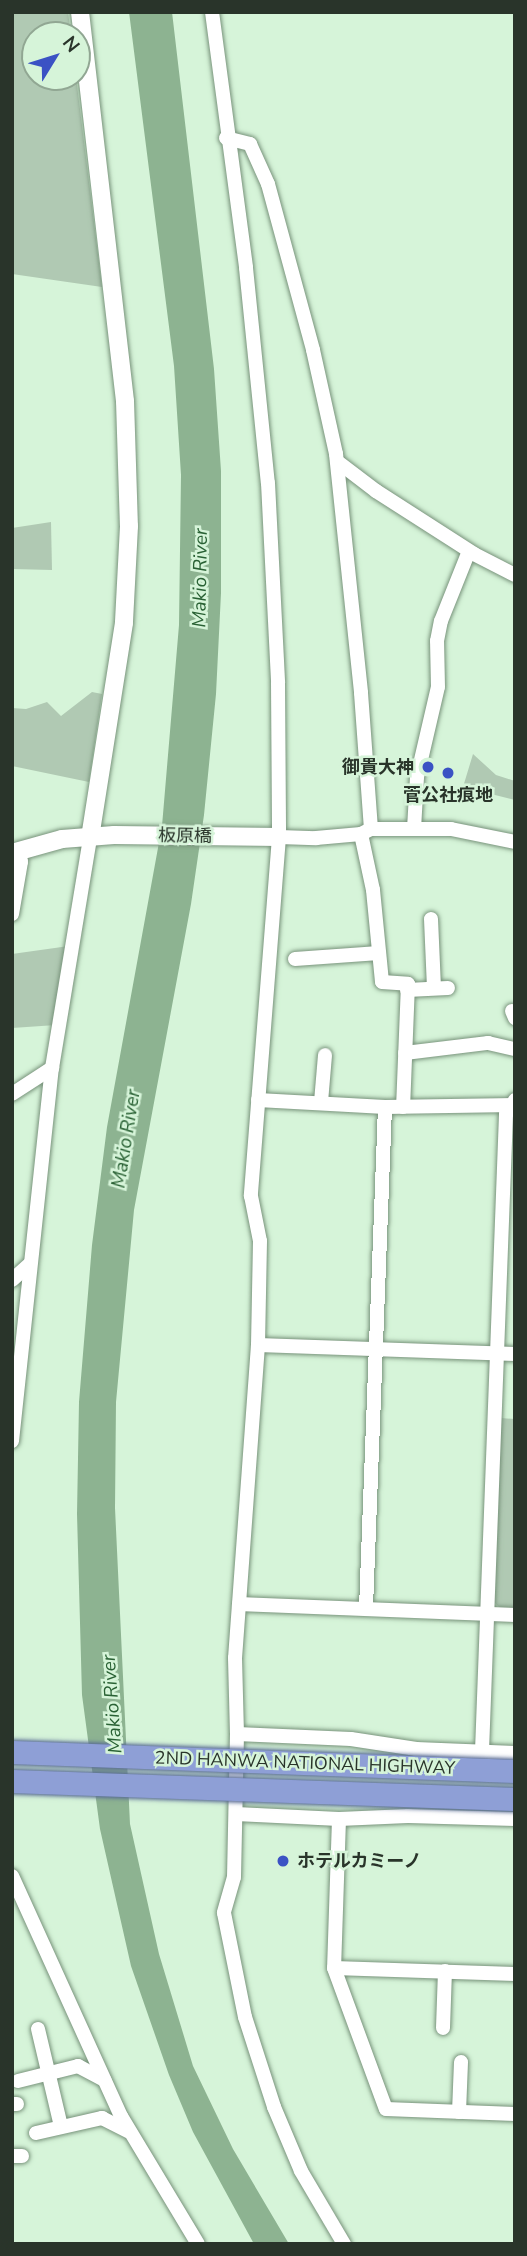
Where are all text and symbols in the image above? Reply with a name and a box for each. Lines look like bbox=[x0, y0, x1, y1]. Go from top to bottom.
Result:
north arrow bbox=[21, 21, 91, 91]
text: N bbox=[56, 31, 86, 58]
water label: Makio River bbox=[189, 528, 213, 628]
place label: 御貴大神 bbox=[342, 756, 414, 778]
marker: 御貴大神 bbox=[420, 759, 436, 775]
marker: 菅公社痕地 bbox=[440, 765, 456, 781]
place label: 菅公社痕地 bbox=[403, 784, 493, 806]
street label: 板原橋 bbox=[158, 825, 212, 847]
water label: Makio River bbox=[108, 1088, 146, 1190]
water label: Makio River bbox=[98, 1654, 128, 1754]
street label: 2ND HANWA NATIONAL HIGHWAY bbox=[154, 1747, 456, 1779]
place label: ホテルカミーノ bbox=[297, 1850, 423, 1872]
marker: ホテルカミーノ bbox=[275, 1853, 291, 1869]

